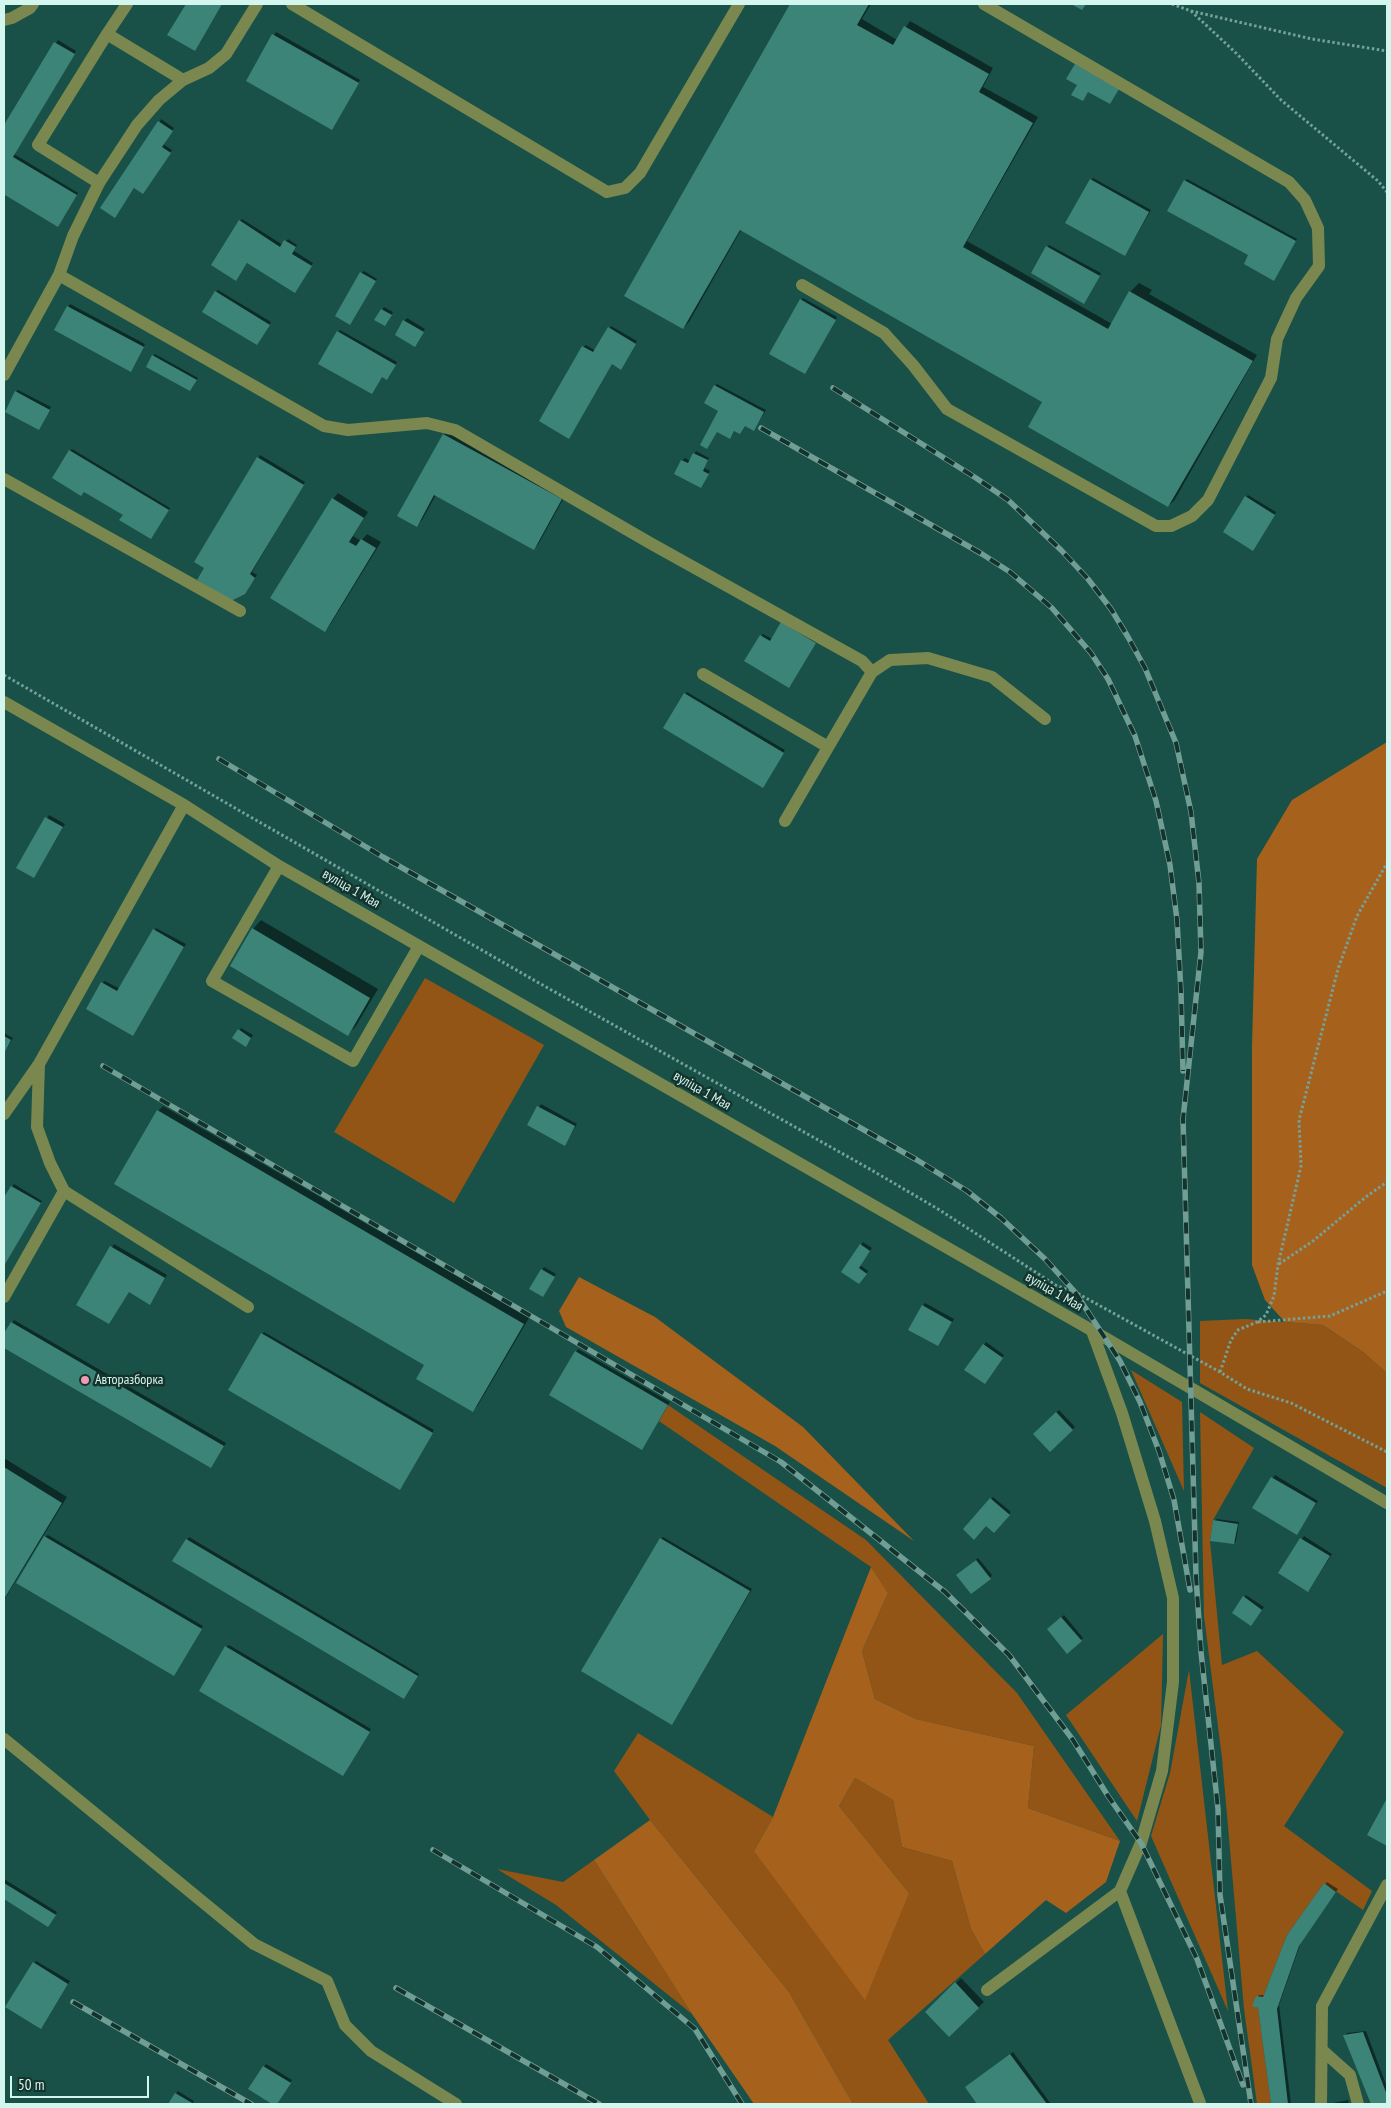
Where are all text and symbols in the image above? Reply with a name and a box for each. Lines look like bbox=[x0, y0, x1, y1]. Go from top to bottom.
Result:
street label: вуліца 1 Мая bbox=[319, 866, 383, 912]
street label: вуліца 1 Мая bbox=[670, 1068, 734, 1114]
street label: вуліца 1 Мая bbox=[1022, 1269, 1086, 1315]
place label: Авторазборка bbox=[95, 1372, 163, 1388]
marker: Авторазборка bbox=[79, 1374, 91, 1386]
scale bar bbox=[12, 2066, 151, 2098]
text: 50 m bbox=[18, 2075, 44, 2094]

